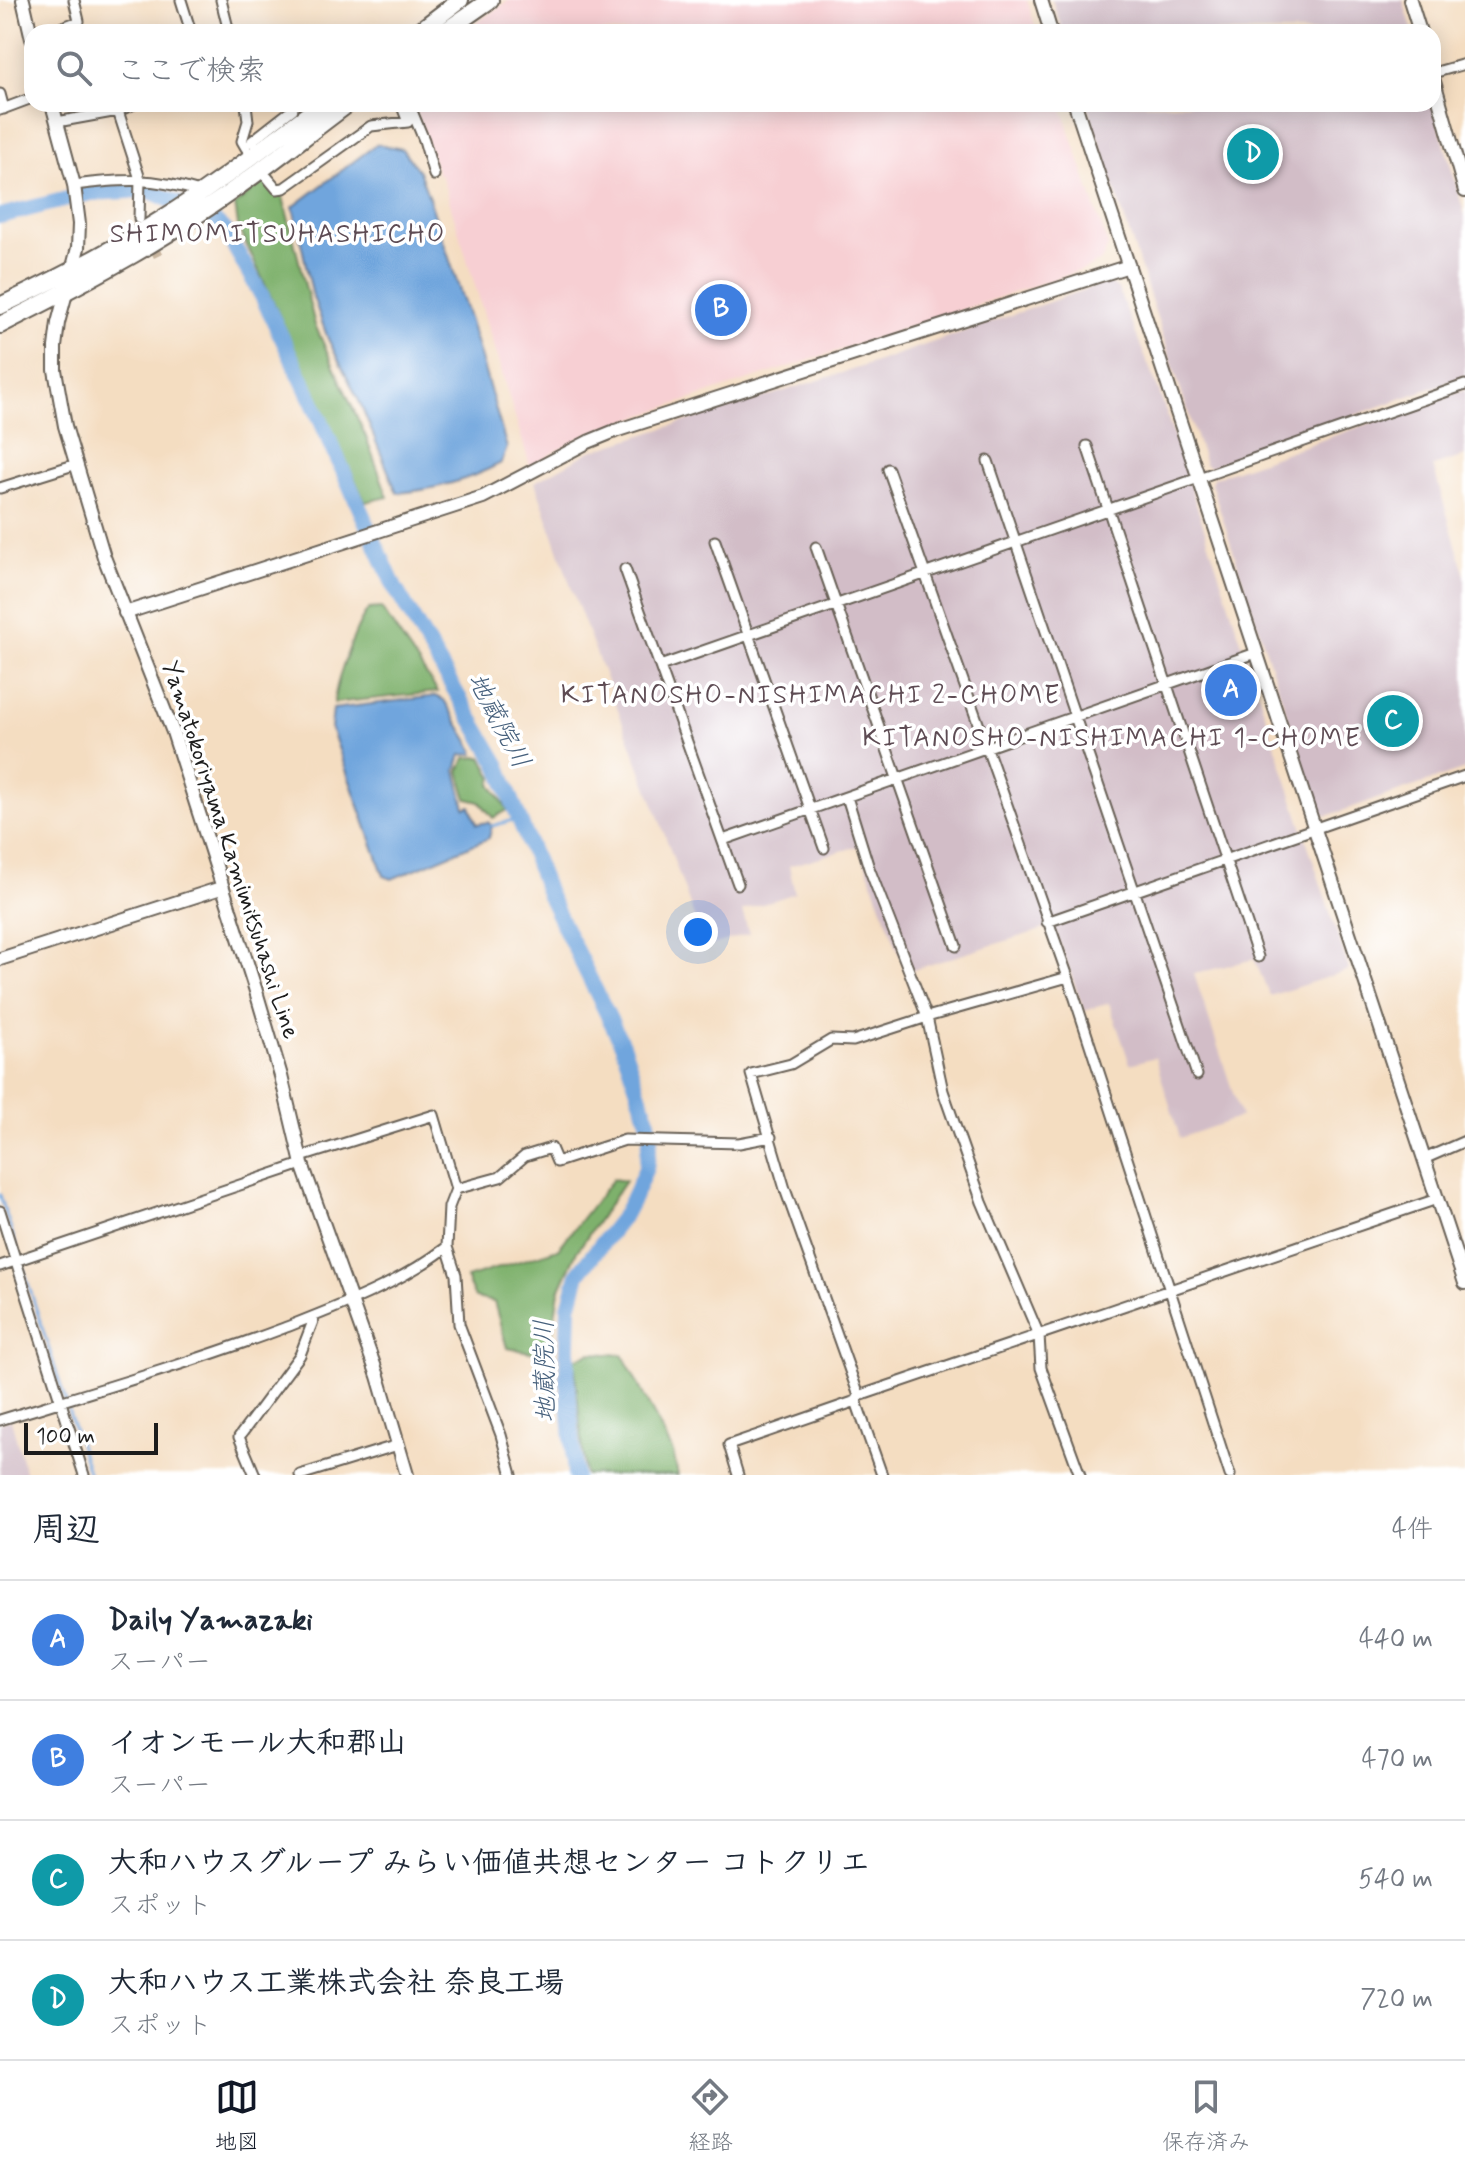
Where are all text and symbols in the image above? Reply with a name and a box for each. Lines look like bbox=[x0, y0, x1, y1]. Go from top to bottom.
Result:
search box bbox=[24, 24, 1441, 112]
icon: search bbox=[52, 46, 96, 90]
text: ここで検索 bbox=[116, 52, 266, 91]
pin: D bbox=[1227, 124, 1279, 184]
district label: SHIMOMITSUHASHICHO bbox=[110, 218, 446, 252]
pin: B bbox=[695, 280, 747, 340]
street label: Yamatokoriyama Kamimitsuhashi Line bbox=[154, 657, 306, 1043]
pin: A bbox=[1205, 660, 1257, 720]
water label: 地蔵院川 bbox=[459, 667, 537, 775]
district label: KITANOSHO-NISHIMACHI 2-CHOME bbox=[561, 679, 1061, 713]
pin: C bbox=[1367, 691, 1419, 751]
district label: KITANOSHO-NISHIMACHI 1-CHOME bbox=[862, 722, 1362, 756]
your location bbox=[678, 912, 718, 952]
water label: 地蔵院川 bbox=[528, 1319, 564, 1423]
scale bar bbox=[24, 1419, 158, 1455]
text: 100 m bbox=[36, 1423, 95, 1451]
text: 周辺 bbox=[32, 1508, 100, 1553]
text: 4件 bbox=[1392, 1513, 1433, 1547]
text: Daily Yamazaki bbox=[108, 1601, 313, 1640]
text: A bbox=[49, 1623, 67, 1657]
text: 440 m bbox=[1359, 1623, 1433, 1657]
text: スーパー bbox=[108, 1646, 211, 1680]
text: イオンモール大和郡山 bbox=[108, 1724, 406, 1763]
text: B bbox=[50, 1743, 66, 1777]
text: 470 m bbox=[1361, 1743, 1433, 1777]
text: スーパー bbox=[108, 1769, 211, 1803]
text: 大和ハウスグループ みらい価値共想センター コトクリエ bbox=[108, 1844, 870, 1883]
text: C bbox=[49, 1863, 67, 1897]
text: 540 m bbox=[1358, 1863, 1433, 1897]
text: スポット bbox=[108, 1889, 212, 1923]
text: 大和ハウス工業株式会社 奈良工場 bbox=[108, 1964, 564, 2003]
text: D bbox=[49, 1983, 67, 2017]
text: 720 m bbox=[1360, 1983, 1433, 2017]
text: スポット bbox=[108, 2009, 212, 2043]
tab: 地図 bbox=[215, 2075, 259, 2157]
tab: 経路 bbox=[688, 2075, 732, 2157]
tab: 保存済み bbox=[1162, 2075, 1250, 2157]

